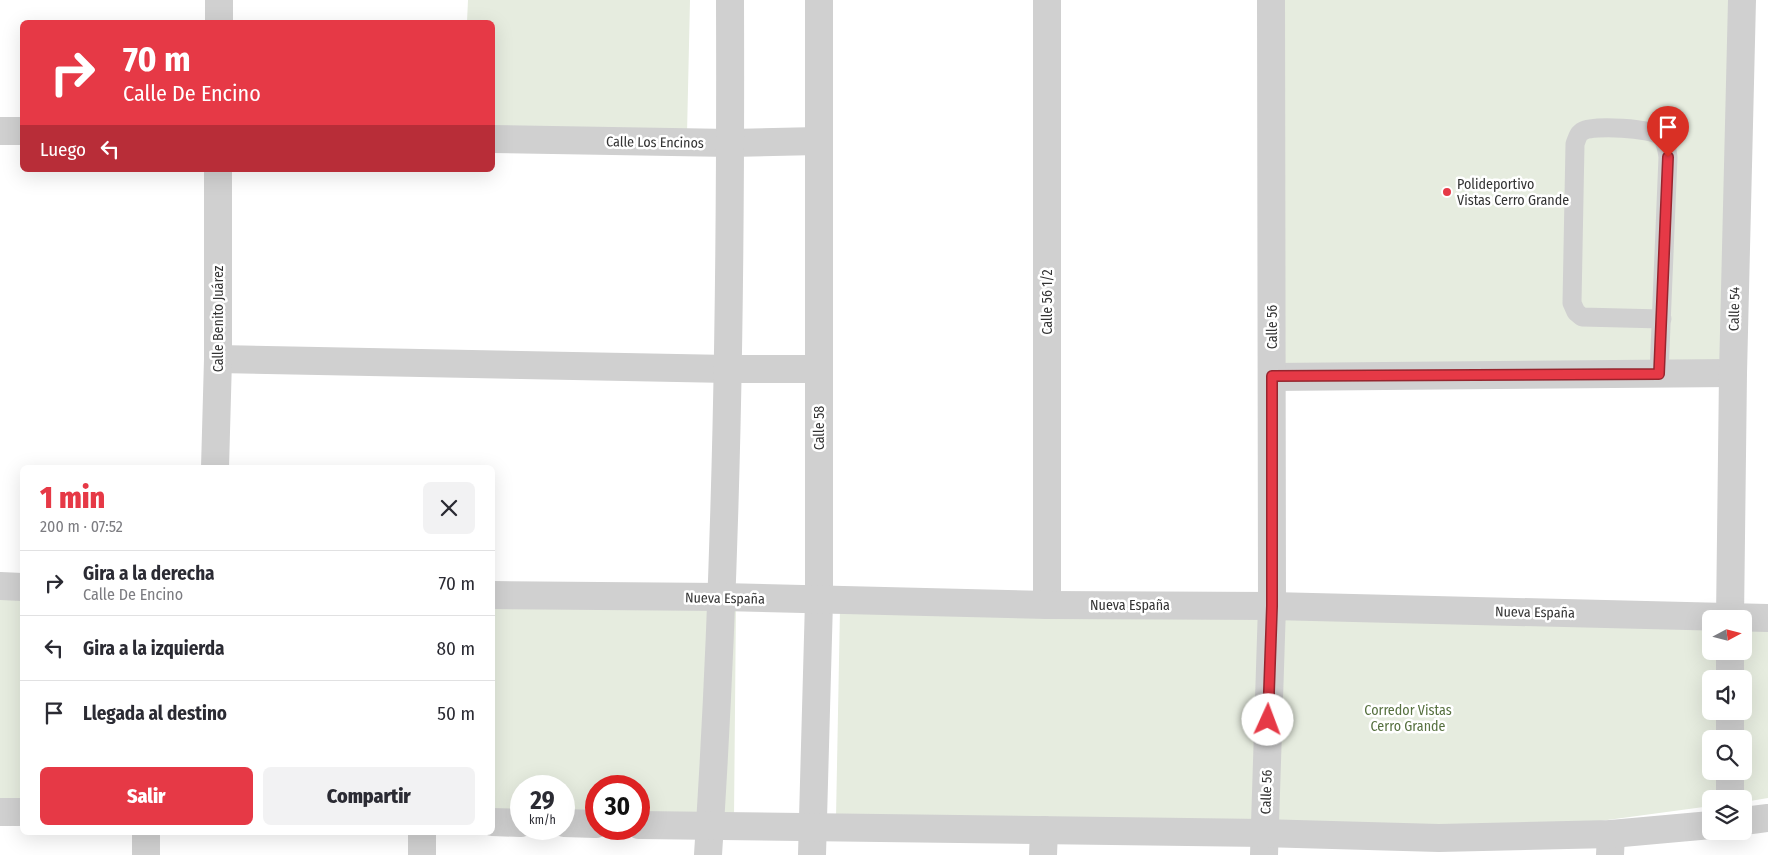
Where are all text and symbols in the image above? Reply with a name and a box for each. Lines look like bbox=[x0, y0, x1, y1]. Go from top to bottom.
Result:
text: 70 m bbox=[123, 38, 191, 80]
icon: right bbox=[40, 40, 105, 105]
text: Calle De Encino bbox=[123, 80, 261, 107]
pin bbox=[1647, 106, 1689, 157]
icon: arrive bbox=[1654, 113, 1682, 141]
street label: Calle Los Encinos bbox=[606, 133, 704, 152]
icon: left bbox=[96, 135, 124, 163]
text: Luego bbox=[40, 138, 86, 161]
place label: Polideportivo Vistas Cerro Grande bbox=[1457, 176, 1569, 209]
marker: Polideportivo Vistas Cerro Grande bbox=[1441, 186, 1453, 198]
street label: Calle Benito Juárez bbox=[210, 265, 227, 372]
street label: Calle 56 1/2 bbox=[1039, 269, 1056, 335]
street label: Calle 54 bbox=[1726, 286, 1743, 331]
street label: Calle 56 bbox=[1264, 305, 1281, 349]
street label: Calle 58 bbox=[811, 406, 828, 450]
text: 1 min bbox=[40, 480, 105, 516]
button: close bbox=[423, 482, 475, 534]
text: 200 m · 07:52 bbox=[40, 517, 123, 536]
text: Gira a la derecha bbox=[83, 562, 215, 585]
icon: right bbox=[40, 569, 68, 597]
text: 70 m bbox=[439, 572, 475, 595]
text: Calle De Encino bbox=[83, 585, 183, 604]
street label: Nueva España bbox=[685, 589, 765, 608]
street label: Nueva España bbox=[1090, 597, 1170, 614]
street label: Nueva España bbox=[1495, 603, 1575, 622]
north arrow bbox=[1702, 610, 1752, 660]
map controls bbox=[1702, 610, 1752, 840]
icon: left bbox=[40, 634, 68, 662]
text: Gira a la izquierda bbox=[83, 637, 225, 660]
text: 80 m bbox=[437, 637, 475, 660]
button: sound bbox=[1702, 670, 1752, 720]
position arrow bbox=[1241, 693, 1293, 745]
icon: arrive bbox=[40, 699, 68, 727]
text: Llegada al destino bbox=[83, 702, 227, 725]
text: 50 m bbox=[437, 702, 475, 725]
park label: Corredor Vistas Cerro Grande bbox=[1364, 702, 1452, 735]
button: search bbox=[1702, 730, 1752, 780]
button: Salir bbox=[40, 767, 253, 825]
button: Compartir bbox=[263, 767, 475, 825]
street label: Calle 56 bbox=[1257, 769, 1276, 815]
speed limit sign: 30 bbox=[585, 775, 650, 840]
text: 29 bbox=[530, 786, 555, 816]
button: layers bbox=[1702, 790, 1752, 840]
text: km/h bbox=[529, 813, 556, 827]

